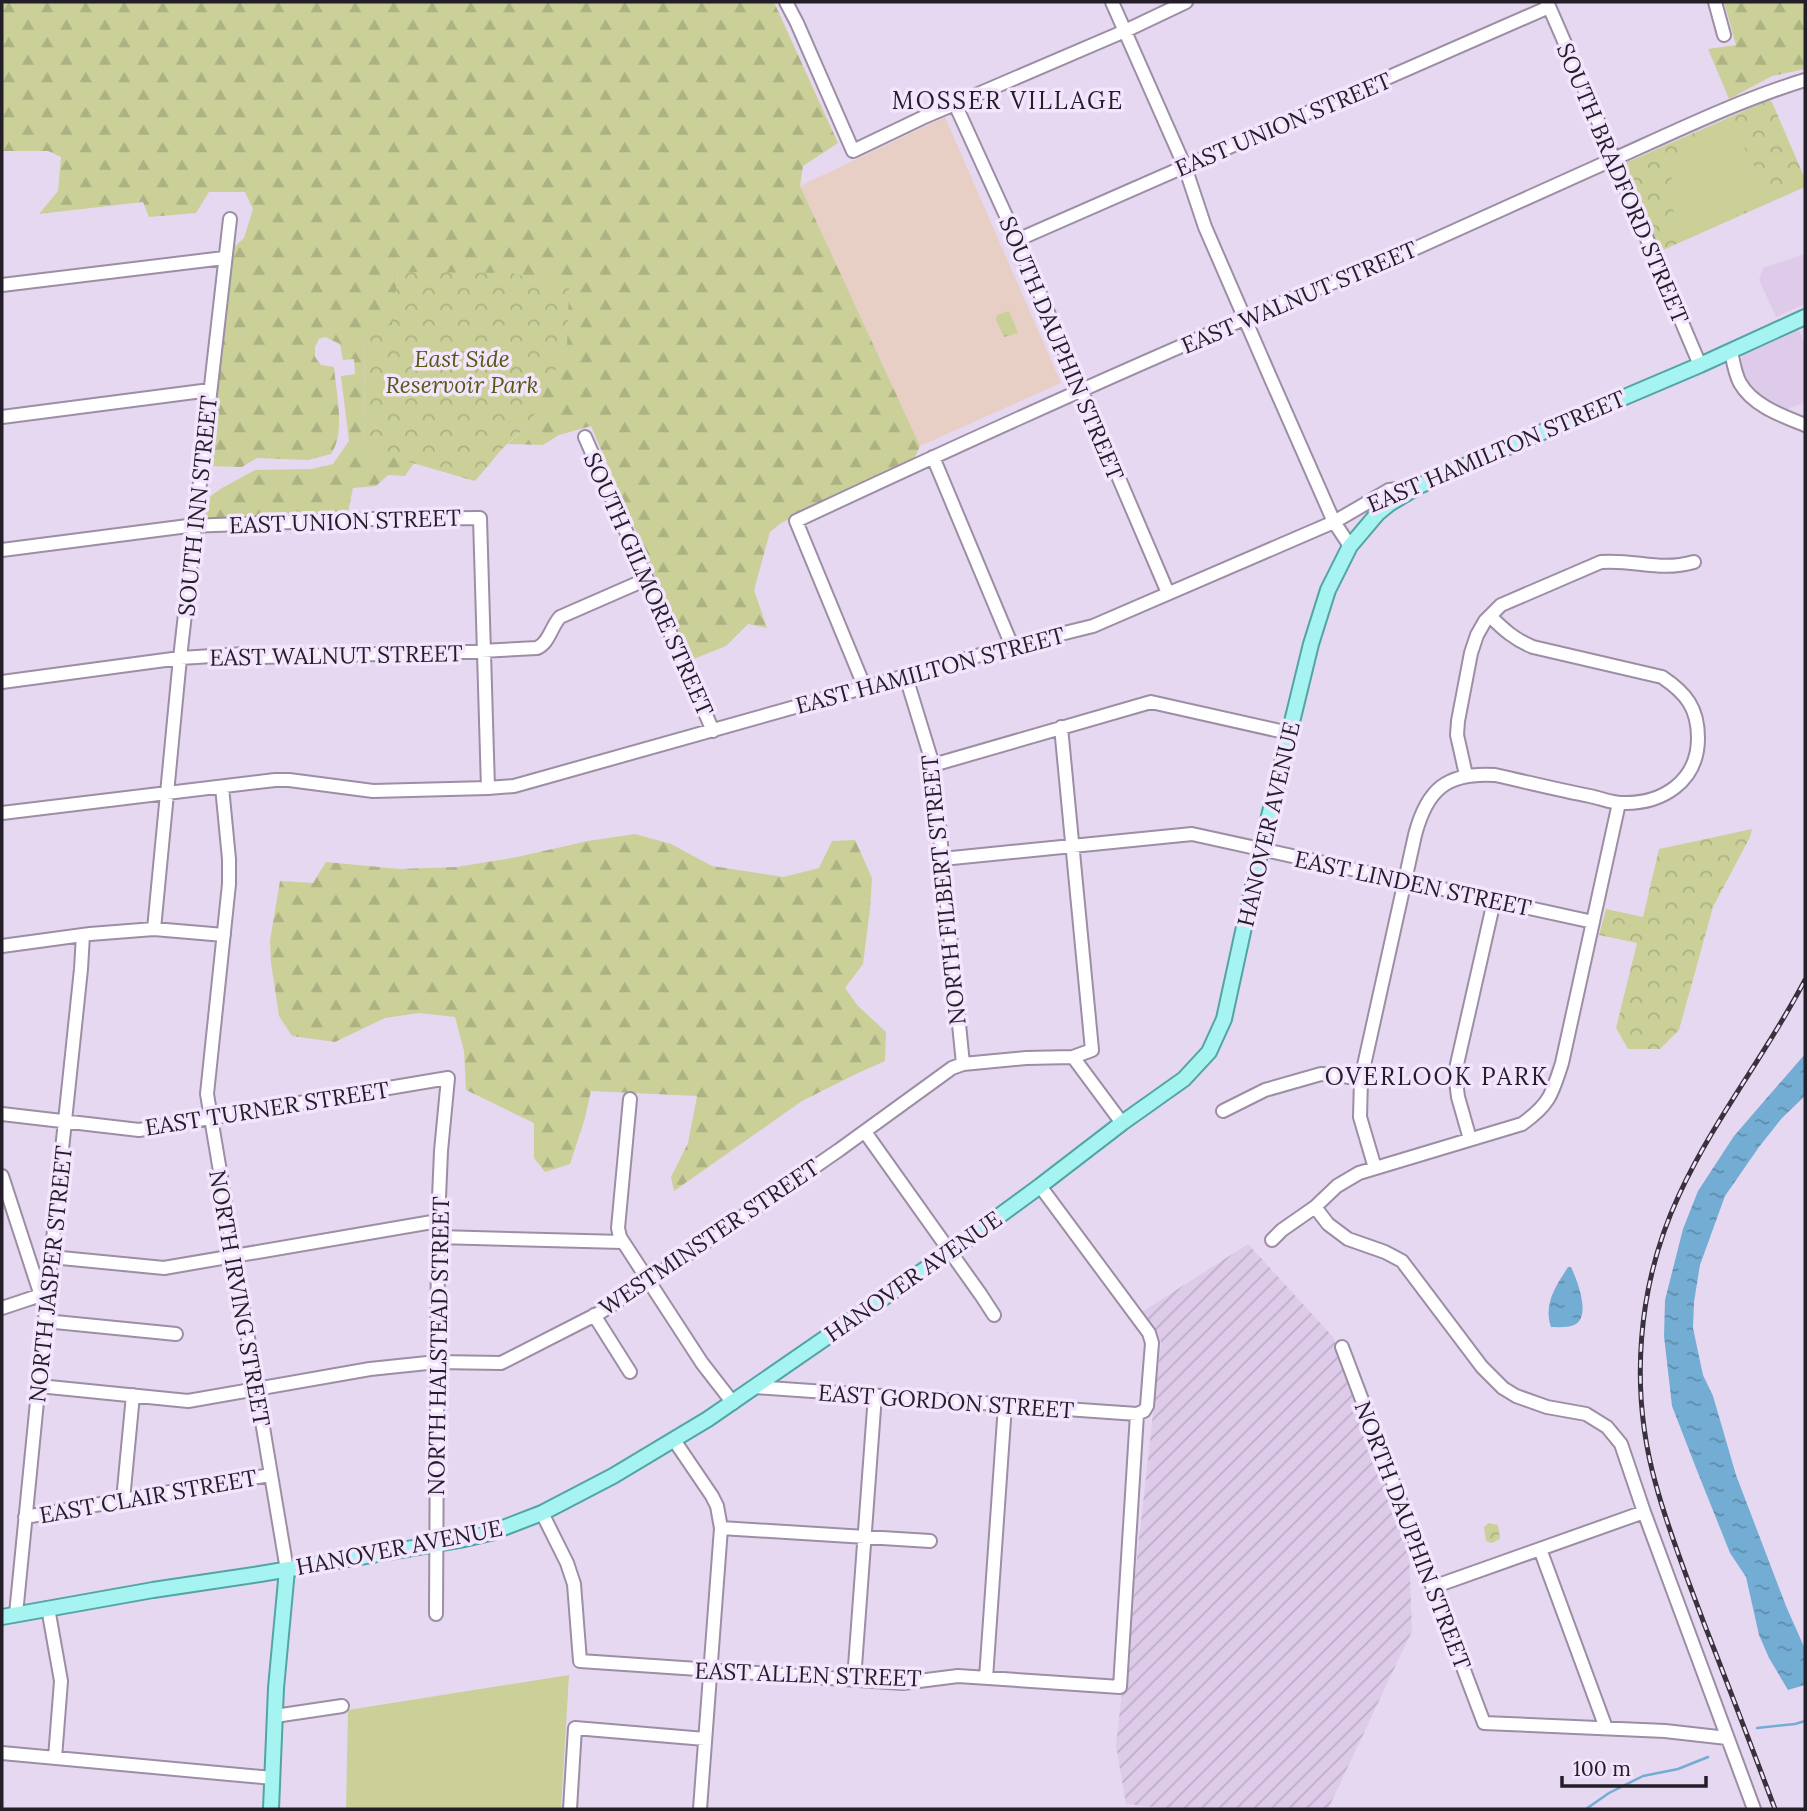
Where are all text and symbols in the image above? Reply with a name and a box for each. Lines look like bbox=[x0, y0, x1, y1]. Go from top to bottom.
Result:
street label: SOUTH BRADFORD STREET bbox=[1551, 38, 1695, 328]
street label: EAST UNION STREET bbox=[1171, 65, 1396, 183]
district label: MOSSER VILLAGE bbox=[892, 85, 1124, 116]
street label: SOUTH DAUPHIN STREET bbox=[993, 212, 1131, 485]
street label: EAST WALNUT STREET bbox=[1177, 234, 1421, 360]
park label: East Side Reservoir Park bbox=[386, 344, 538, 399]
street label: EAST HAMILTON STREET bbox=[1363, 383, 1630, 519]
street label: SOUTH INN STREET bbox=[171, 394, 223, 618]
street label: SOUTH GILMORE STREET bbox=[578, 448, 720, 720]
street label: EAST UNION STREET bbox=[229, 502, 462, 540]
street label: EAST HAMILTON STREET bbox=[792, 620, 1068, 720]
street label: EAST WALNUT STREET bbox=[209, 638, 463, 672]
street label: HANOVER AVENUE bbox=[1230, 719, 1306, 929]
street label: NORTH FILBERT STREET bbox=[914, 753, 972, 1026]
street label: EAST LINDEN STREET bbox=[1292, 844, 1534, 922]
district label: OVERLOOK PARK bbox=[1325, 1061, 1549, 1092]
street label: EAST TURNER STREET bbox=[143, 1074, 391, 1142]
street label: NORTH JASPER STREET bbox=[22, 1144, 78, 1404]
street label: WESTMINSTER STREET bbox=[593, 1152, 825, 1322]
street label: NORTH IRVING STREET bbox=[203, 1168, 277, 1429]
street label: NORTH HALSTEAD STREET bbox=[421, 1196, 455, 1496]
street label: HANOVER AVENUE bbox=[819, 1204, 1007, 1348]
street label: EAST GORDON STREET bbox=[817, 1378, 1075, 1424]
street label: NORTH DAUPHIN STREET bbox=[1348, 1397, 1478, 1674]
street label: EAST CLAIR STREET bbox=[37, 1463, 259, 1529]
street label: HANOVER AVENUE bbox=[293, 1513, 505, 1581]
street label: EAST ALLEN STREET bbox=[694, 1656, 922, 1692]
scale bar bbox=[1562, 1744, 1706, 1788]
text: 100 m bbox=[1573, 1755, 1631, 1782]

